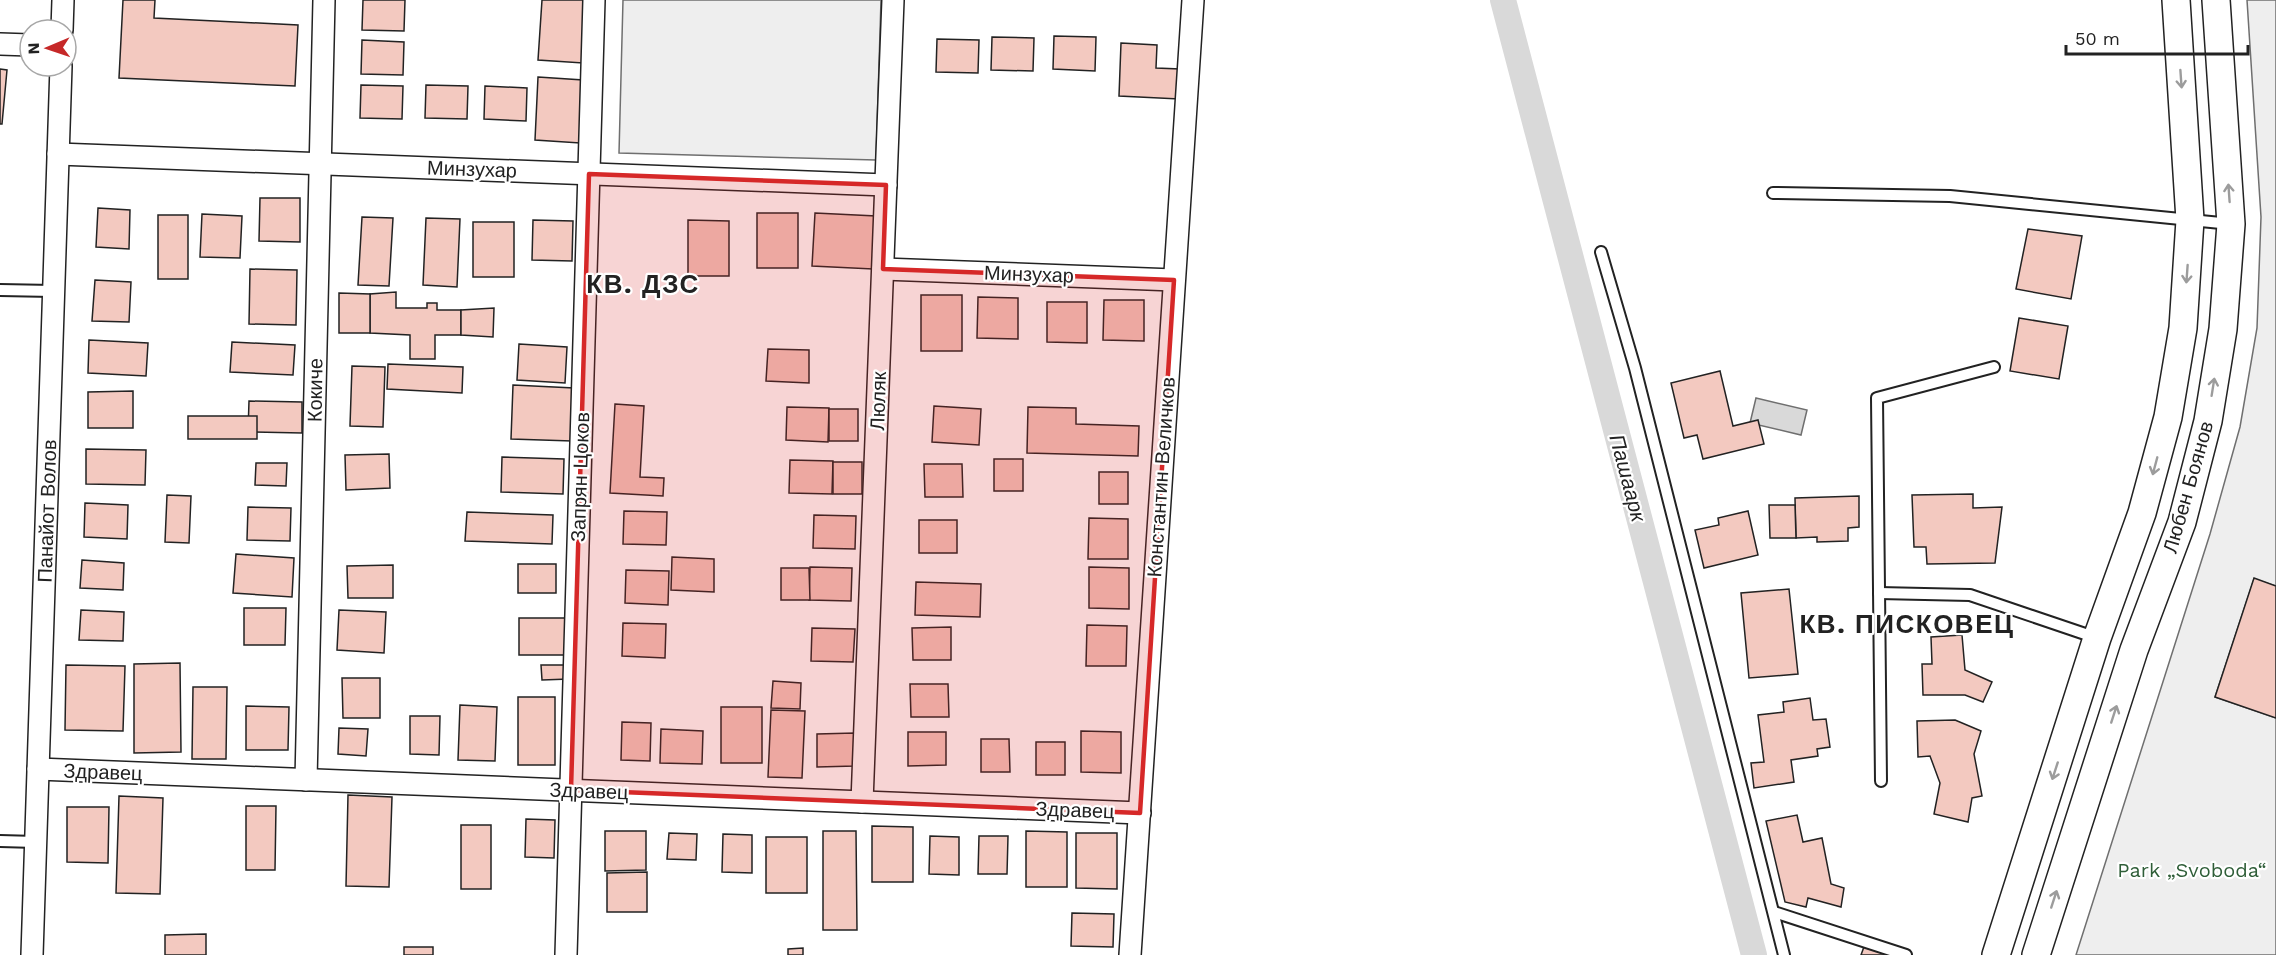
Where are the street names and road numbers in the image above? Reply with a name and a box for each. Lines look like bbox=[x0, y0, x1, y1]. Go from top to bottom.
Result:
street label: Минзухар bbox=[427, 155, 517, 183]
street label: Минзухар bbox=[984, 260, 1074, 288]
street label: Кокиче bbox=[302, 358, 328, 422]
street label: Люляк bbox=[865, 371, 891, 431]
street label: Константин Величков bbox=[1142, 376, 1180, 578]
street label: Запрян Цоков bbox=[566, 411, 594, 543]
street label: Любен Боянов bbox=[2158, 418, 2218, 556]
street label: Панайот Волов bbox=[33, 439, 61, 583]
street label: Здравец bbox=[63, 759, 143, 785]
street label: Здравец bbox=[549, 778, 629, 804]
street label: Здравец bbox=[1035, 797, 1115, 823]

